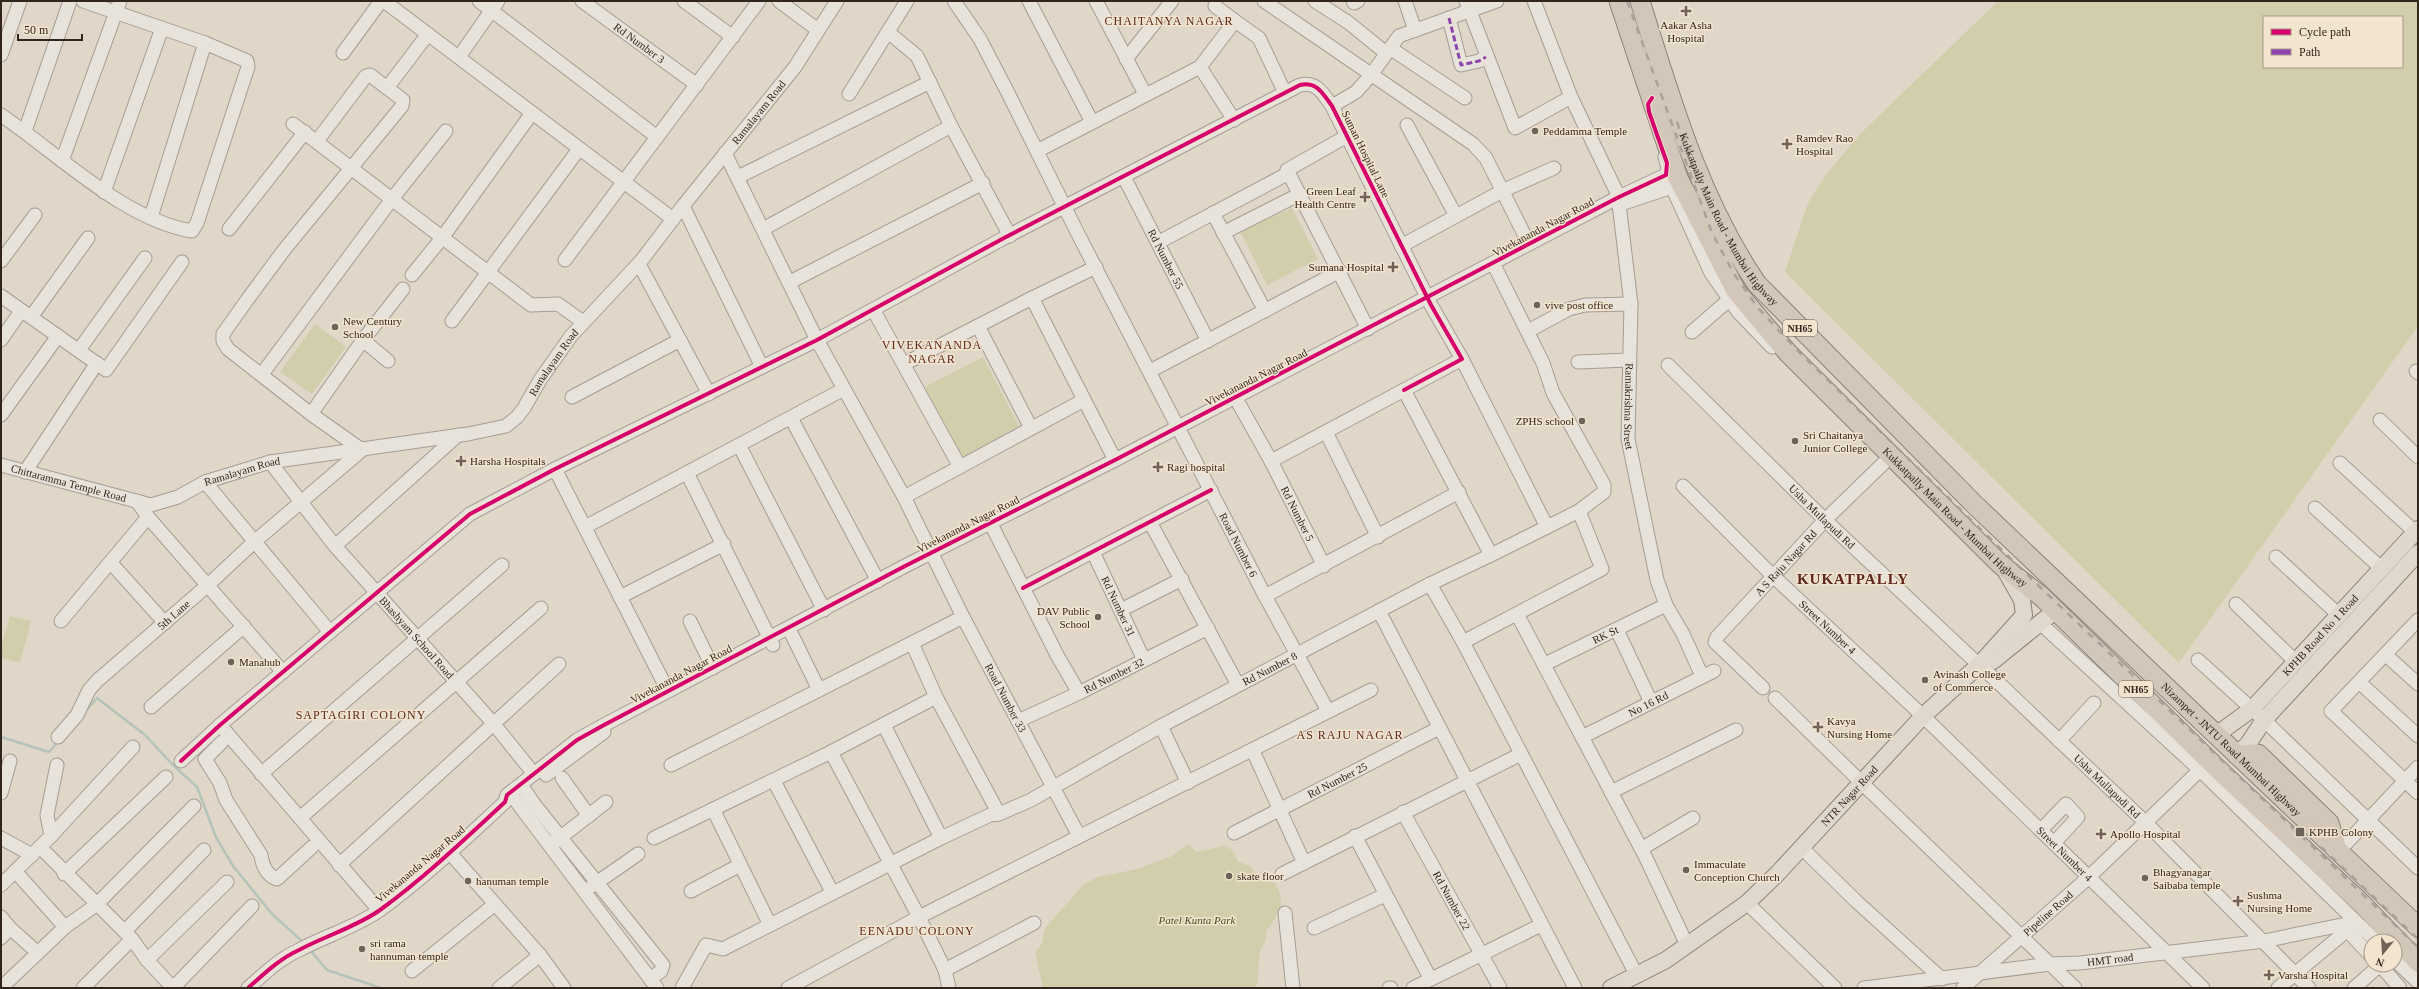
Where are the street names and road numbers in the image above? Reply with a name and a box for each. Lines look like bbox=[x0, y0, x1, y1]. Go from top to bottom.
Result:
street label: Rd Number 3 bbox=[612, 20, 667, 66]
street label: Ramalayam Road bbox=[729, 77, 788, 147]
street label: Suman Hospital Lane bbox=[1340, 109, 1392, 200]
street label: Kukkatpally Main Road - Mumbai Highway bbox=[1677, 131, 1781, 308]
street label: Vivekananda Nagar Road bbox=[1490, 195, 1596, 259]
street label: Rd Number 55 bbox=[1146, 227, 1186, 291]
road number: NH65 bbox=[1783, 320, 1817, 336]
street label: Ramalayam Road bbox=[526, 326, 581, 398]
street label: Vivekananda Nagar Road bbox=[1203, 346, 1309, 408]
street label: Ramakrishna Street bbox=[1622, 363, 1636, 451]
street label: Kukkatpally Main Road - Mumbai Highway bbox=[1881, 445, 2030, 590]
street label: Ramalayam Road bbox=[203, 455, 281, 488]
street label: Chittaramma Temple Road bbox=[10, 462, 128, 504]
street label: Usha Mullapudi Rd bbox=[1787, 482, 1858, 551]
street label: Rd Number 5 bbox=[1279, 484, 1317, 544]
street label: Vivekananda Nagar Road bbox=[915, 493, 1021, 555]
street label: Road Number 6 bbox=[1217, 511, 1260, 579]
street label: A S Raju Nagar Rd bbox=[1752, 527, 1819, 598]
street label: Rd Number 31 bbox=[1099, 574, 1138, 638]
street label: KPHB Road No 1 Road bbox=[2280, 592, 2361, 678]
street label: Bhashyam School Road bbox=[377, 594, 457, 681]
street label: 5th Lane bbox=[155, 598, 192, 632]
street label: Street Number 4 bbox=[1797, 598, 1859, 657]
street label: RK St bbox=[1590, 623, 1620, 646]
street label: Vivekananda Nagar Road bbox=[628, 642, 734, 706]
street label: Rd Number 8 bbox=[1240, 649, 1299, 688]
street label: Rd Number 32 bbox=[1082, 655, 1146, 696]
street label: Road Number 33 bbox=[983, 661, 1029, 734]
street label: Nizampet - JNTU Road Mumbai Highway bbox=[2159, 680, 2304, 819]
road number: NH65 bbox=[2119, 681, 2153, 697]
street label: No 16 Rd bbox=[1626, 689, 1670, 719]
street label: Usha Mullapudi Rd bbox=[2072, 752, 2143, 821]
street label: Rd Number 25 bbox=[1305, 760, 1370, 800]
street label: NTR Nagar Road bbox=[1819, 763, 1880, 828]
street label: Vivekananda Nagar Road bbox=[373, 823, 468, 905]
street label: Street Number 4 bbox=[2034, 824, 2095, 884]
street label: Rd Number 22 bbox=[1431, 869, 1473, 932]
street label: Pipeline Road bbox=[2021, 888, 2075, 938]
street label: HMT road bbox=[2086, 951, 2135, 968]

